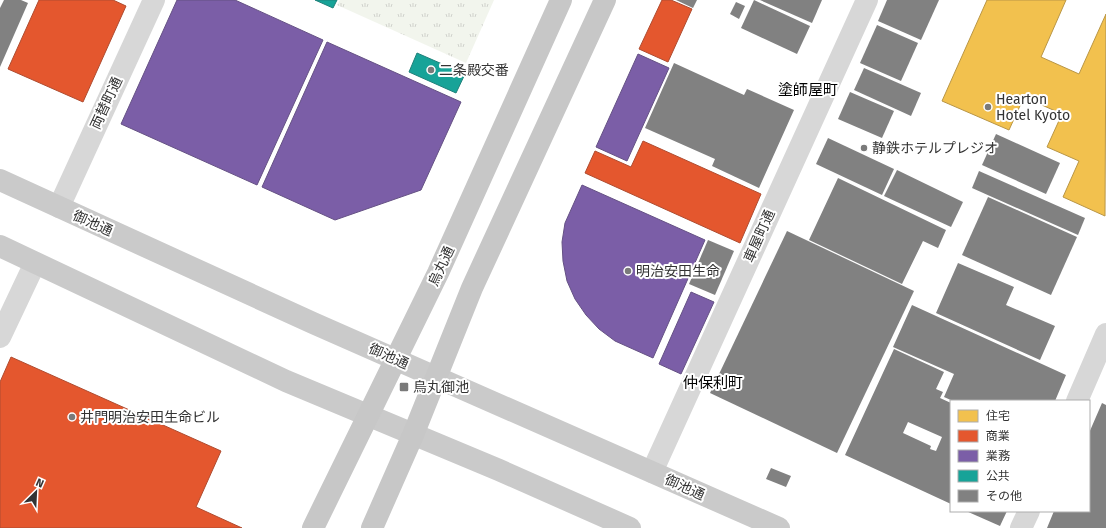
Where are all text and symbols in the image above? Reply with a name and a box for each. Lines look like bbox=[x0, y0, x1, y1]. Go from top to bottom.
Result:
place label: 二条殿交番 bbox=[439, 62, 509, 79]
marker: 二条殿交番 bbox=[426, 65, 436, 75]
street label: 両替町通 bbox=[87, 74, 126, 132]
district label: 塗師屋町 bbox=[778, 81, 838, 99]
place label: Hearton Hotel Kyoto bbox=[996, 91, 1070, 124]
marker: Hearton Hotel Kyoto bbox=[983, 102, 993, 112]
place label: 静鉄ホテルプレジオ bbox=[872, 140, 998, 157]
marker: 静鉄ホテルプレジオ bbox=[859, 143, 869, 153]
street label: 御池通 bbox=[70, 207, 115, 240]
street label: 車屋町通 bbox=[740, 207, 779, 265]
street label: 烏丸通 bbox=[425, 244, 458, 289]
place label: 明治安田生命 bbox=[636, 263, 720, 280]
marker: 明治安田生命 bbox=[623, 266, 633, 276]
street label: 御池通 bbox=[366, 340, 411, 373]
district label: 仲保利町 bbox=[683, 374, 743, 392]
place label: 烏丸御池 bbox=[413, 379, 469, 396]
marker: 烏丸御池 bbox=[398, 381, 410, 393]
legend bbox=[950, 400, 1090, 512]
place label: 井門明治安田生命ビル bbox=[80, 409, 220, 426]
text: 住宅 bbox=[986, 409, 1010, 423]
marker: 井門明治安田生命ビル bbox=[67, 412, 77, 422]
text: 商業 bbox=[986, 429, 1010, 443]
text: 業務 bbox=[986, 449, 1010, 463]
text: 公共 bbox=[986, 469, 1010, 483]
street label: 御池通 bbox=[662, 471, 707, 504]
north arrow bbox=[16, 472, 56, 512]
text: N bbox=[34, 476, 46, 491]
text: その他 bbox=[986, 489, 1022, 503]

